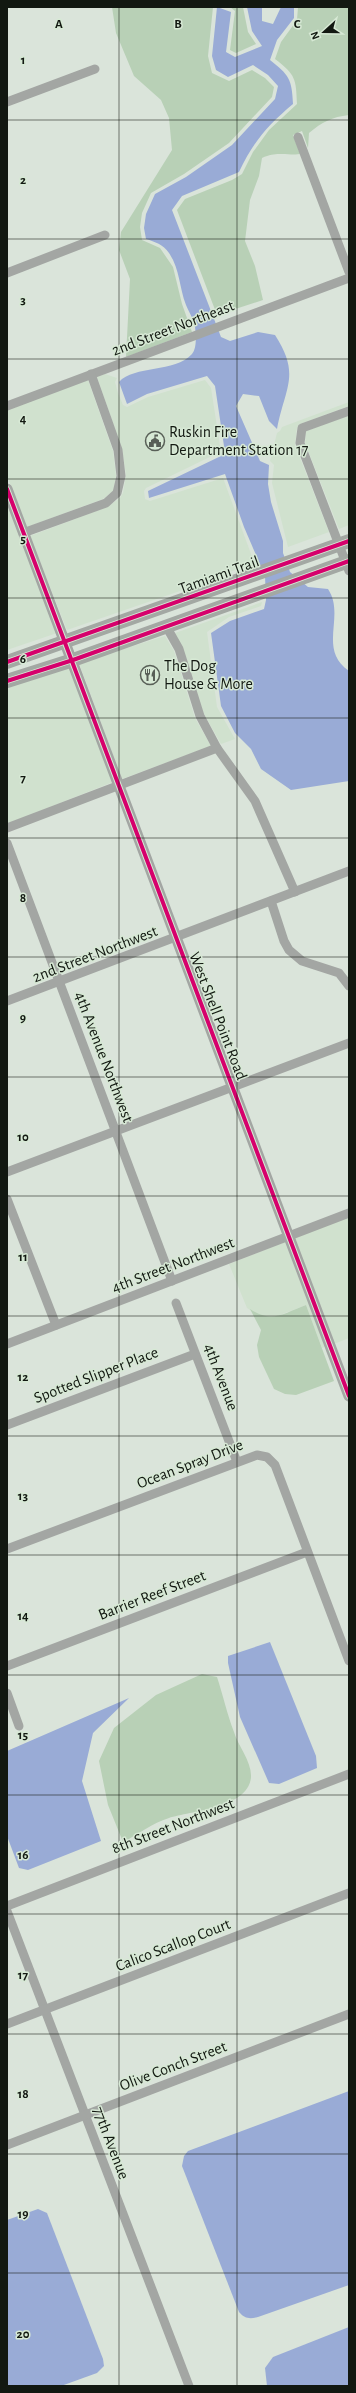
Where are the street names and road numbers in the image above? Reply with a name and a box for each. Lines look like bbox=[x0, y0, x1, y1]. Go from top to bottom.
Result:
street label: 2nd Street Northeast bbox=[110, 297, 236, 359]
street label: Tamiami Trail bbox=[177, 553, 261, 597]
street label: 2nd Street Northwest bbox=[30, 923, 160, 985]
street label: West Shell Point Road bbox=[186, 950, 250, 1082]
street label: 4th Avenue Northwest bbox=[72, 989, 136, 1125]
street label: 4th Street Northwest bbox=[110, 1234, 236, 1296]
street label: 4th Avenue bbox=[201, 1341, 241, 1413]
street label: Spotted Slipper Place bbox=[32, 1344, 160, 1406]
street label: Ocean Spray Drive bbox=[135, 1436, 246, 1493]
street label: Barrier Reef Street bbox=[96, 1567, 208, 1623]
street label: 8th Street Northwest bbox=[110, 1795, 236, 1857]
street label: Calico Scallop Court bbox=[113, 1916, 233, 1974]
street label: Olive Conch Street bbox=[117, 2038, 229, 2094]
street label: 77th Avenue bbox=[90, 2105, 132, 2181]

